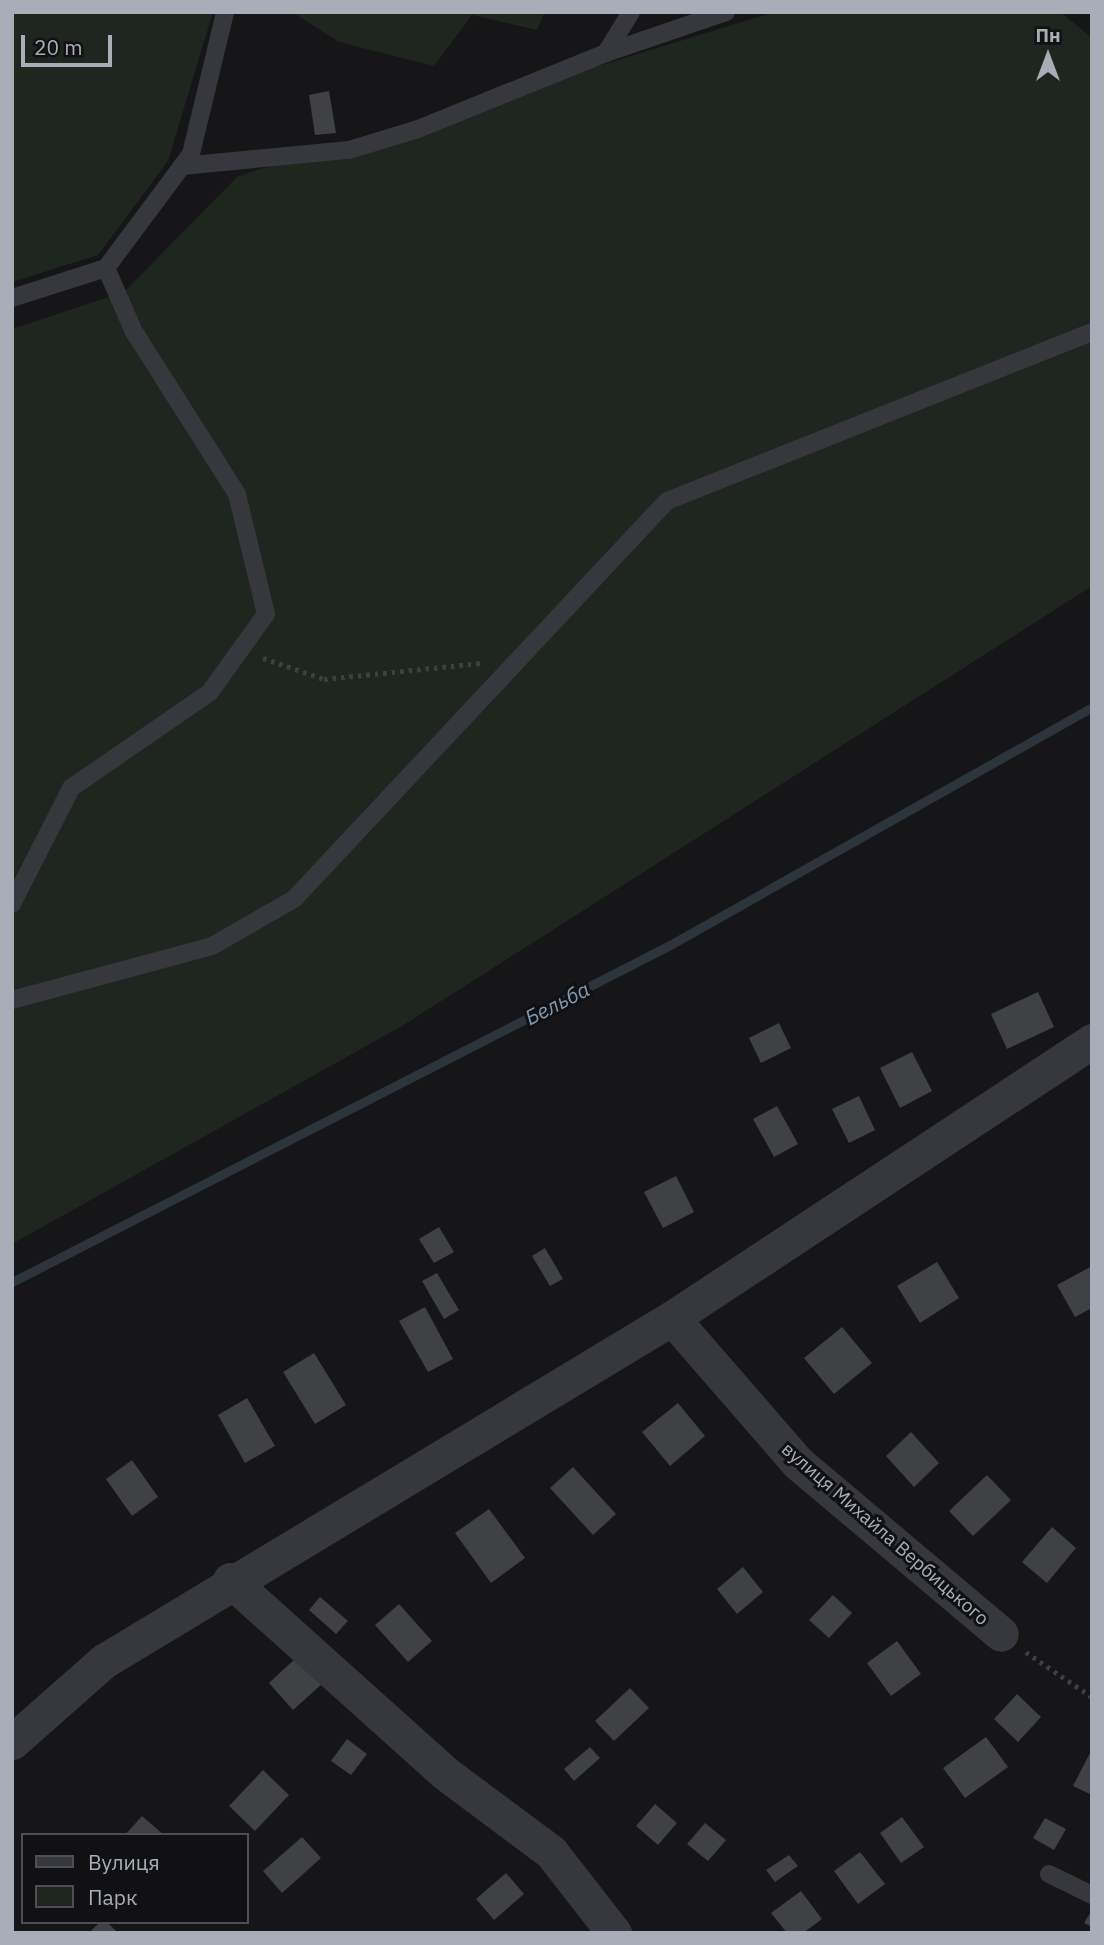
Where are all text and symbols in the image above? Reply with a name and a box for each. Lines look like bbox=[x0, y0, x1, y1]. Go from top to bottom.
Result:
scale bar bbox=[24, 21, 116, 65]
north arrow bbox=[1013, 21, 1083, 91]
text: Пн bbox=[1035, 23, 1061, 47]
text: 20 m bbox=[34, 33, 83, 61]
water label: Бельба bbox=[520, 976, 594, 1030]
street label: вулиця Михайла Вербицького bbox=[777, 1438, 993, 1630]
legend bbox=[21, 1833, 248, 1924]
text: Вулиця bbox=[88, 1848, 160, 1876]
text: Парк bbox=[88, 1883, 138, 1911]

